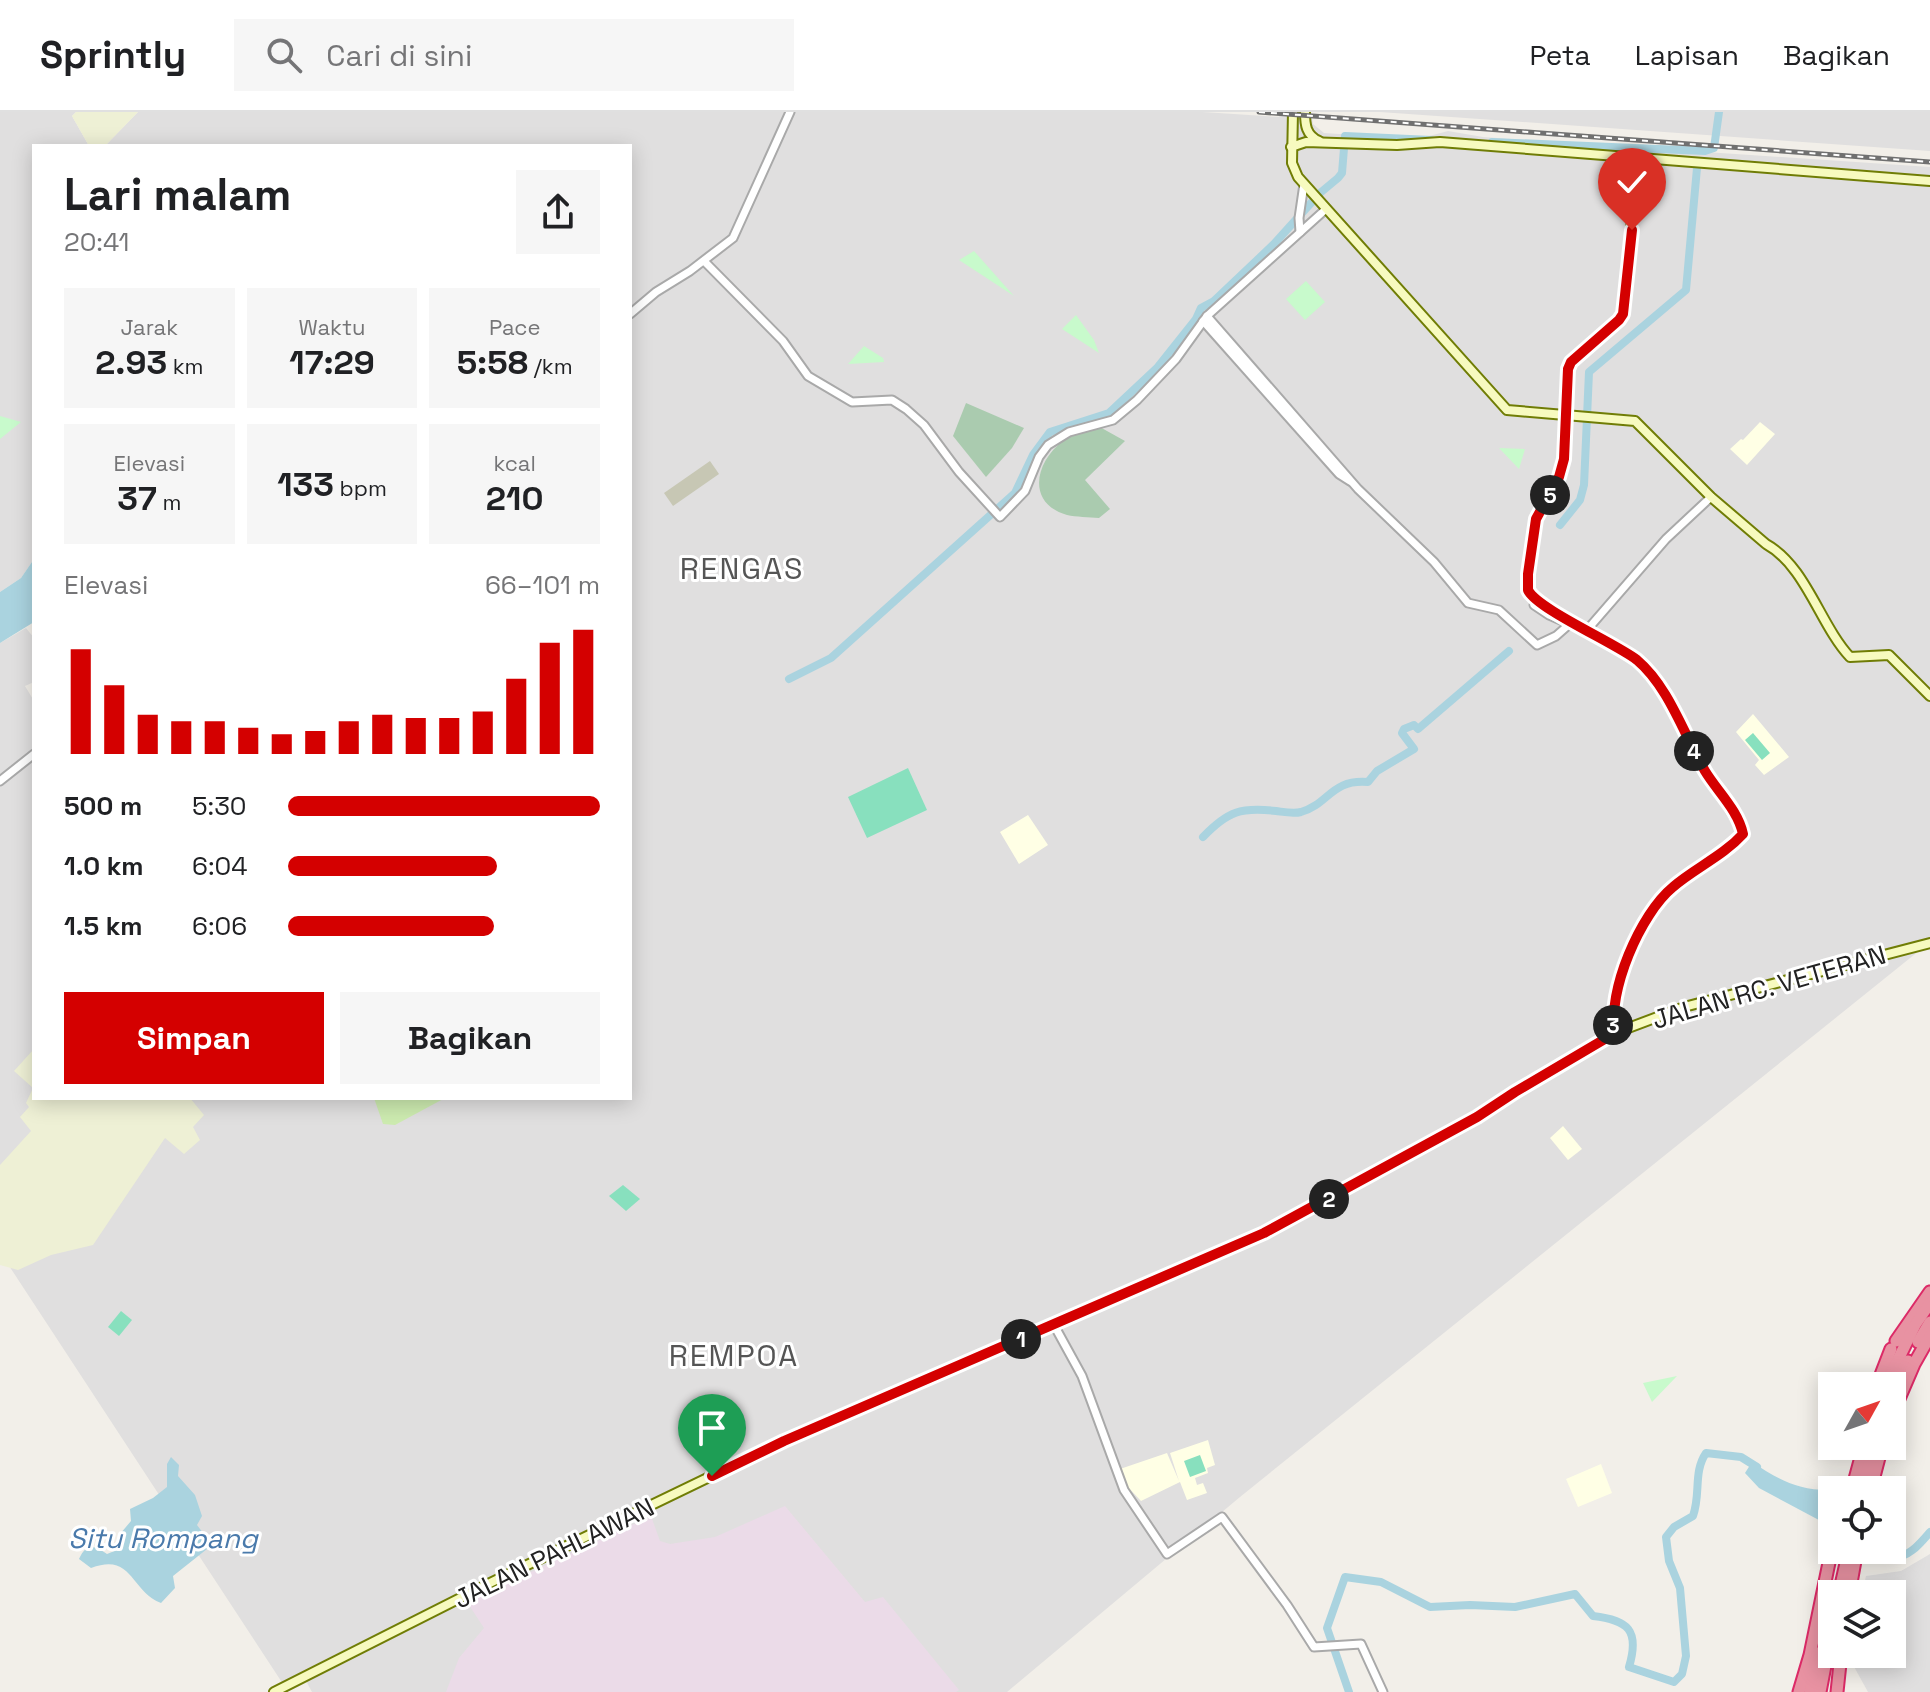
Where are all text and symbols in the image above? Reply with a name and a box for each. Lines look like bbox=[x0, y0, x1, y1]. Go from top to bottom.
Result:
search box bbox=[234, 19, 794, 91]
text: Sprintly bbox=[40, 31, 186, 79]
icon: search bbox=[262, 33, 306, 77]
text: Cari di sini bbox=[326, 36, 472, 75]
text: Peta bbox=[1529, 37, 1591, 73]
text: Lapisan bbox=[1635, 37, 1739, 73]
text: Bagikan bbox=[1783, 37, 1890, 73]
pin bbox=[1598, 148, 1666, 230]
icon: check bbox=[1610, 160, 1654, 204]
text: Lari malam bbox=[64, 167, 291, 223]
button: share bbox=[516, 170, 600, 254]
text: 20:41 bbox=[64, 225, 129, 259]
text: Jarak bbox=[121, 313, 178, 341]
text: Waktu bbox=[298, 313, 366, 341]
text: Pace bbox=[489, 313, 540, 341]
text: 2.93 bbox=[95, 341, 167, 384]
text: 17:29 bbox=[289, 341, 375, 384]
text: 5:58 bbox=[457, 341, 528, 384]
text: km bbox=[167, 352, 204, 380]
text: /km bbox=[528, 352, 573, 380]
text: Elevasi bbox=[114, 449, 185, 477]
text: kcal bbox=[493, 449, 536, 477]
text: 133 bbox=[277, 463, 334, 506]
text: bpm bbox=[334, 474, 387, 502]
pin: 5 bbox=[1530, 475, 1570, 515]
text: 37 bbox=[117, 477, 157, 520]
text: 210 bbox=[486, 477, 543, 520]
text: 5 bbox=[1543, 481, 1557, 509]
text: m bbox=[157, 488, 181, 516]
district label: RENGAS bbox=[680, 549, 804, 588]
text: Elevasi bbox=[64, 568, 148, 602]
text: 66–101 m bbox=[485, 568, 600, 602]
pin: 4 bbox=[1674, 731, 1714, 771]
text: 4 bbox=[1687, 737, 1701, 765]
text: 500 m bbox=[64, 789, 142, 823]
text: 5:30 bbox=[192, 789, 247, 823]
text: 1.0 km bbox=[64, 849, 144, 883]
text: 6:04 bbox=[192, 849, 247, 883]
text: 1.5 km bbox=[64, 909, 143, 943]
text: 6:06 bbox=[192, 909, 247, 943]
street label: JALAN RC. VETERAN bbox=[1648, 937, 1890, 1037]
button: Simpan bbox=[64, 992, 324, 1084]
button: Bagikan bbox=[340, 992, 600, 1084]
pin: 3 bbox=[1593, 1005, 1633, 1045]
text: 3 bbox=[1606, 1011, 1620, 1039]
pin: 2 bbox=[1309, 1179, 1349, 1219]
text: 2 bbox=[1322, 1185, 1336, 1213]
pin: 1 bbox=[1001, 1319, 1041, 1359]
text: 1 bbox=[1016, 1325, 1026, 1353]
district label: REMPOA bbox=[669, 1336, 799, 1375]
north arrow bbox=[1818, 1372, 1906, 1460]
map controls bbox=[1818, 1372, 1906, 1668]
pin bbox=[678, 1394, 746, 1476]
icon: arrive bbox=[690, 1406, 734, 1450]
button: locate bbox=[1818, 1476, 1906, 1564]
street label: JALAN PAHLAWAN bbox=[448, 1490, 660, 1616]
water label: Situ Rompang bbox=[68, 1520, 260, 1556]
button: layers bbox=[1818, 1580, 1906, 1668]

